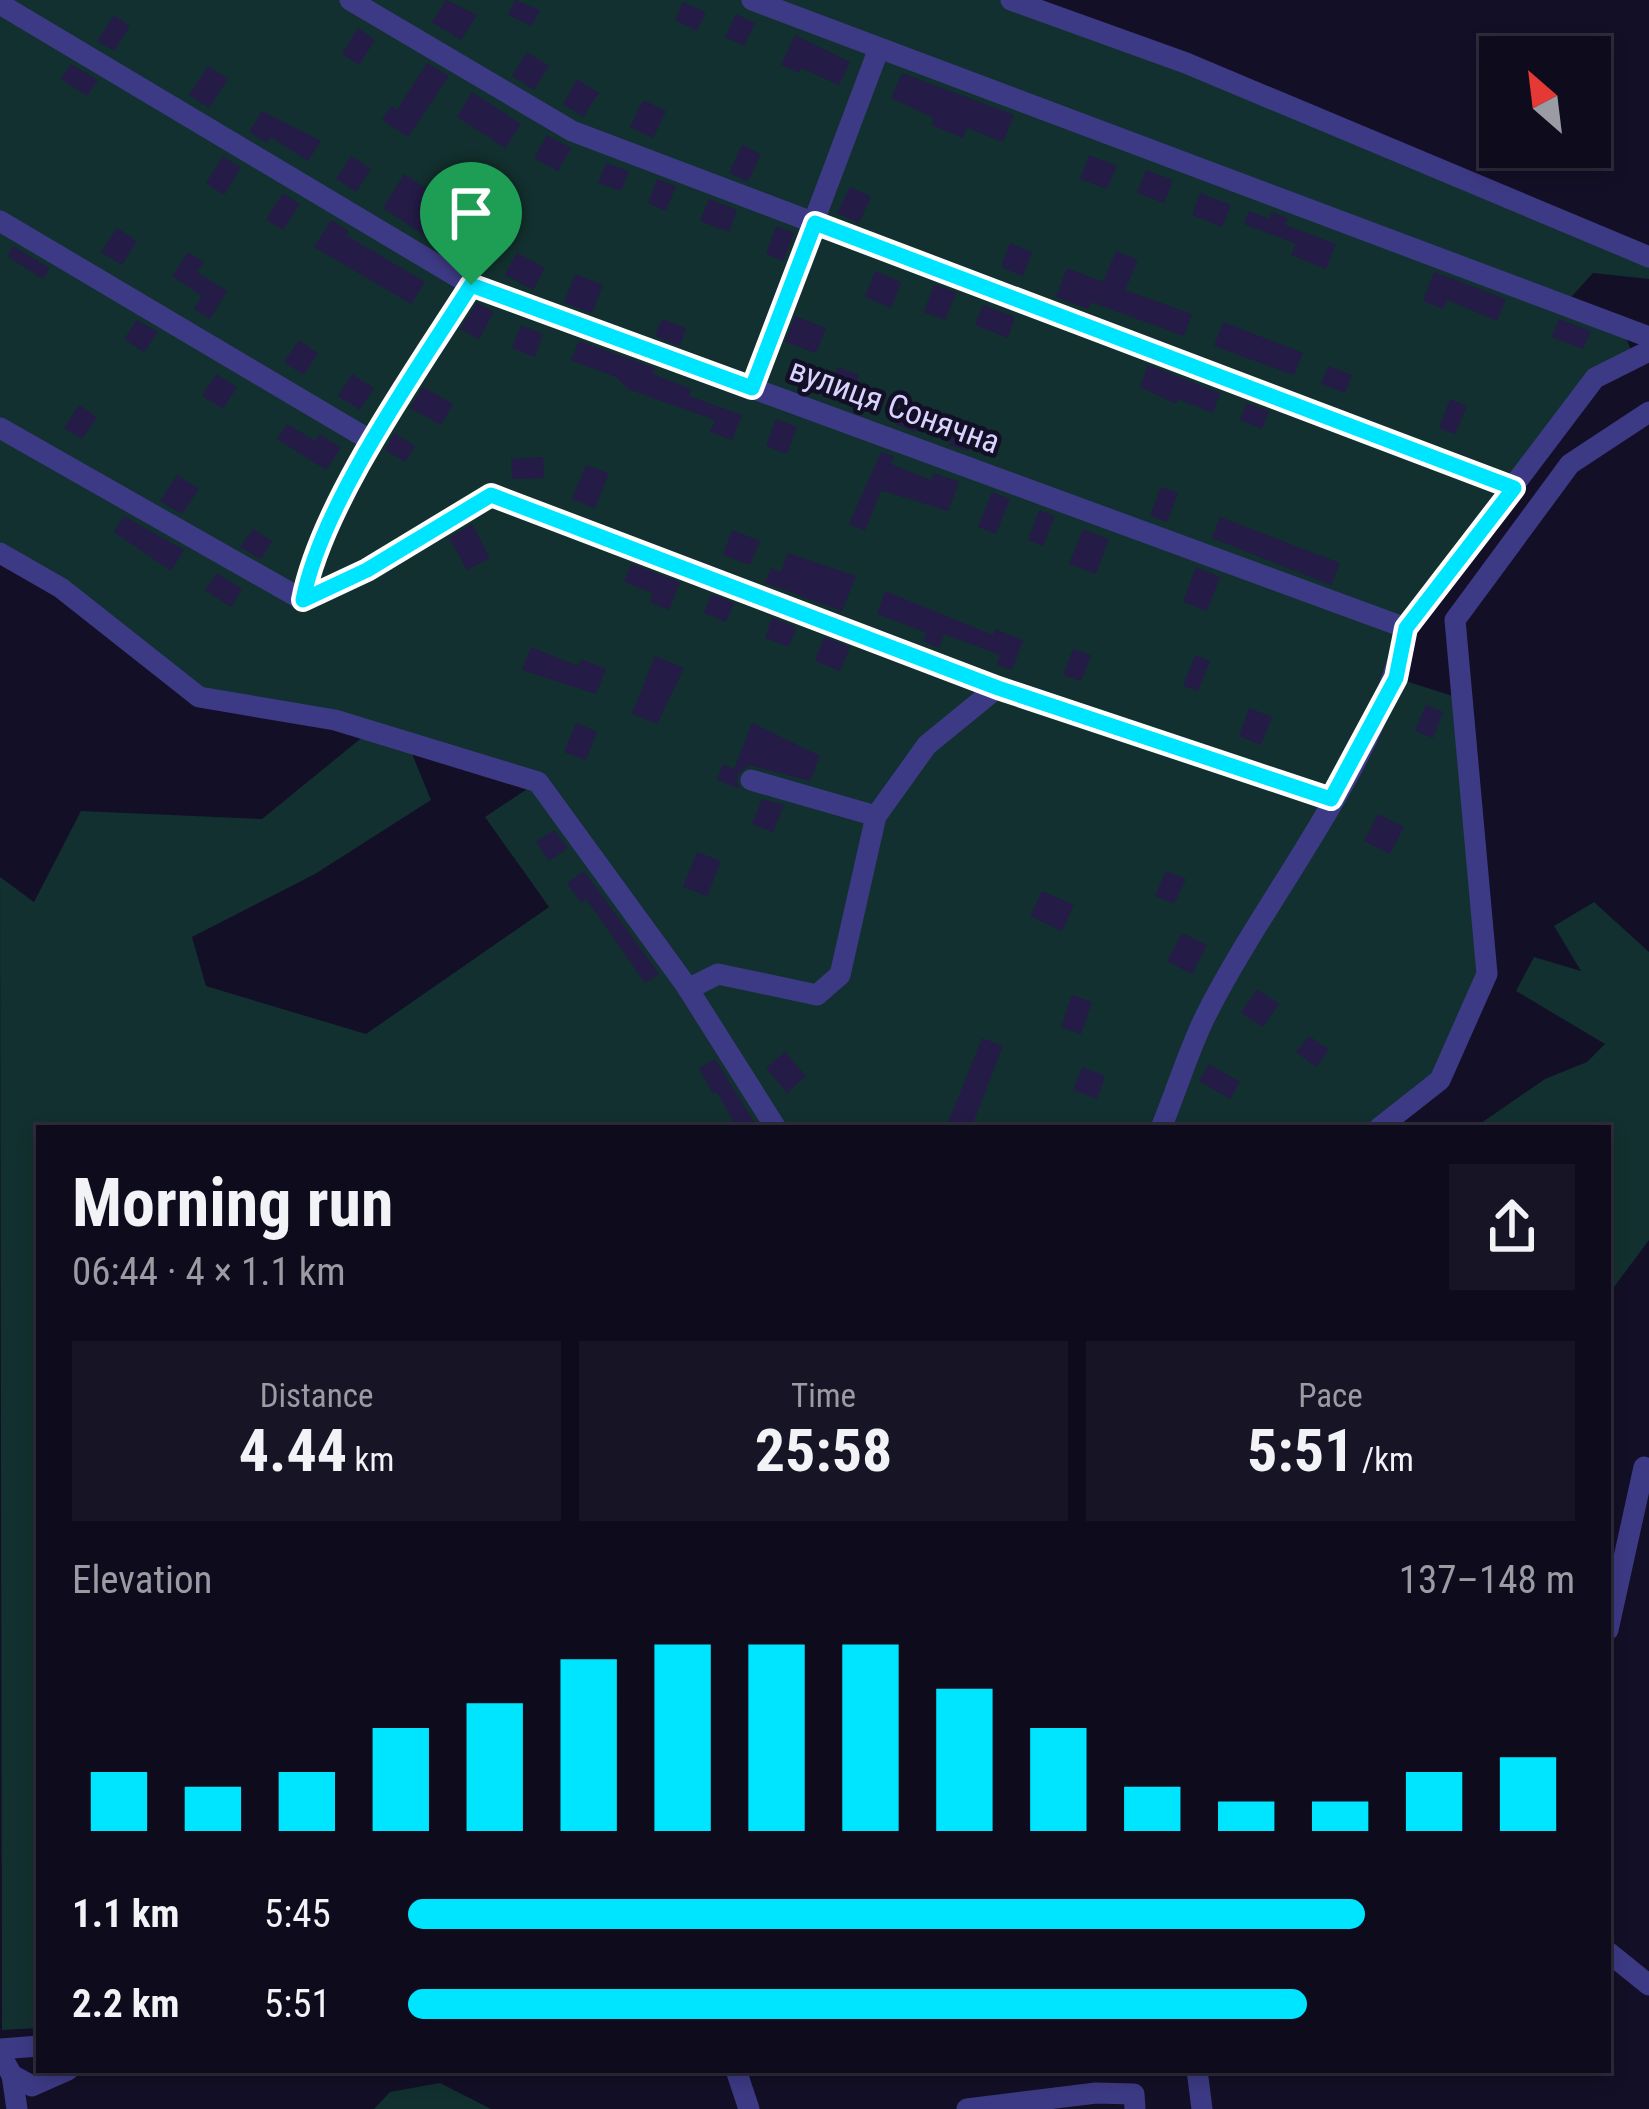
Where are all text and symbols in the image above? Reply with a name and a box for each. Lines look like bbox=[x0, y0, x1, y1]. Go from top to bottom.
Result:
north arrow bbox=[1479, 36, 1611, 168]
map controls bbox=[1479, 36, 1611, 168]
pin bbox=[420, 162, 522, 285]
icon: arrive bbox=[438, 180, 504, 246]
street label: вулиця Сонячна bbox=[785, 349, 1005, 462]
button: share bbox=[1449, 1164, 1575, 1290]
text: Morning run bbox=[72, 1165, 394, 1242]
text: 06:44 · 4 × 1.1 km bbox=[72, 1249, 346, 1295]
text: Distance bbox=[260, 1376, 373, 1415]
text: Time bbox=[791, 1376, 856, 1415]
text: Pace bbox=[1298, 1376, 1363, 1415]
text: 4.44 bbox=[239, 1415, 347, 1486]
text: 25:58 bbox=[755, 1415, 892, 1486]
text: 5:51 bbox=[1247, 1415, 1354, 1486]
text: km bbox=[347, 1440, 394, 1479]
text: /km bbox=[1354, 1440, 1414, 1479]
text: Elevation bbox=[72, 1557, 212, 1603]
text: 137–148 m bbox=[1399, 1557, 1575, 1603]
text: 1.1 km bbox=[72, 1891, 179, 1937]
text: 5:45 bbox=[264, 1891, 331, 1937]
text: 2.2 km bbox=[72, 1981, 179, 2027]
text: 5:51 bbox=[264, 1981, 331, 2027]

